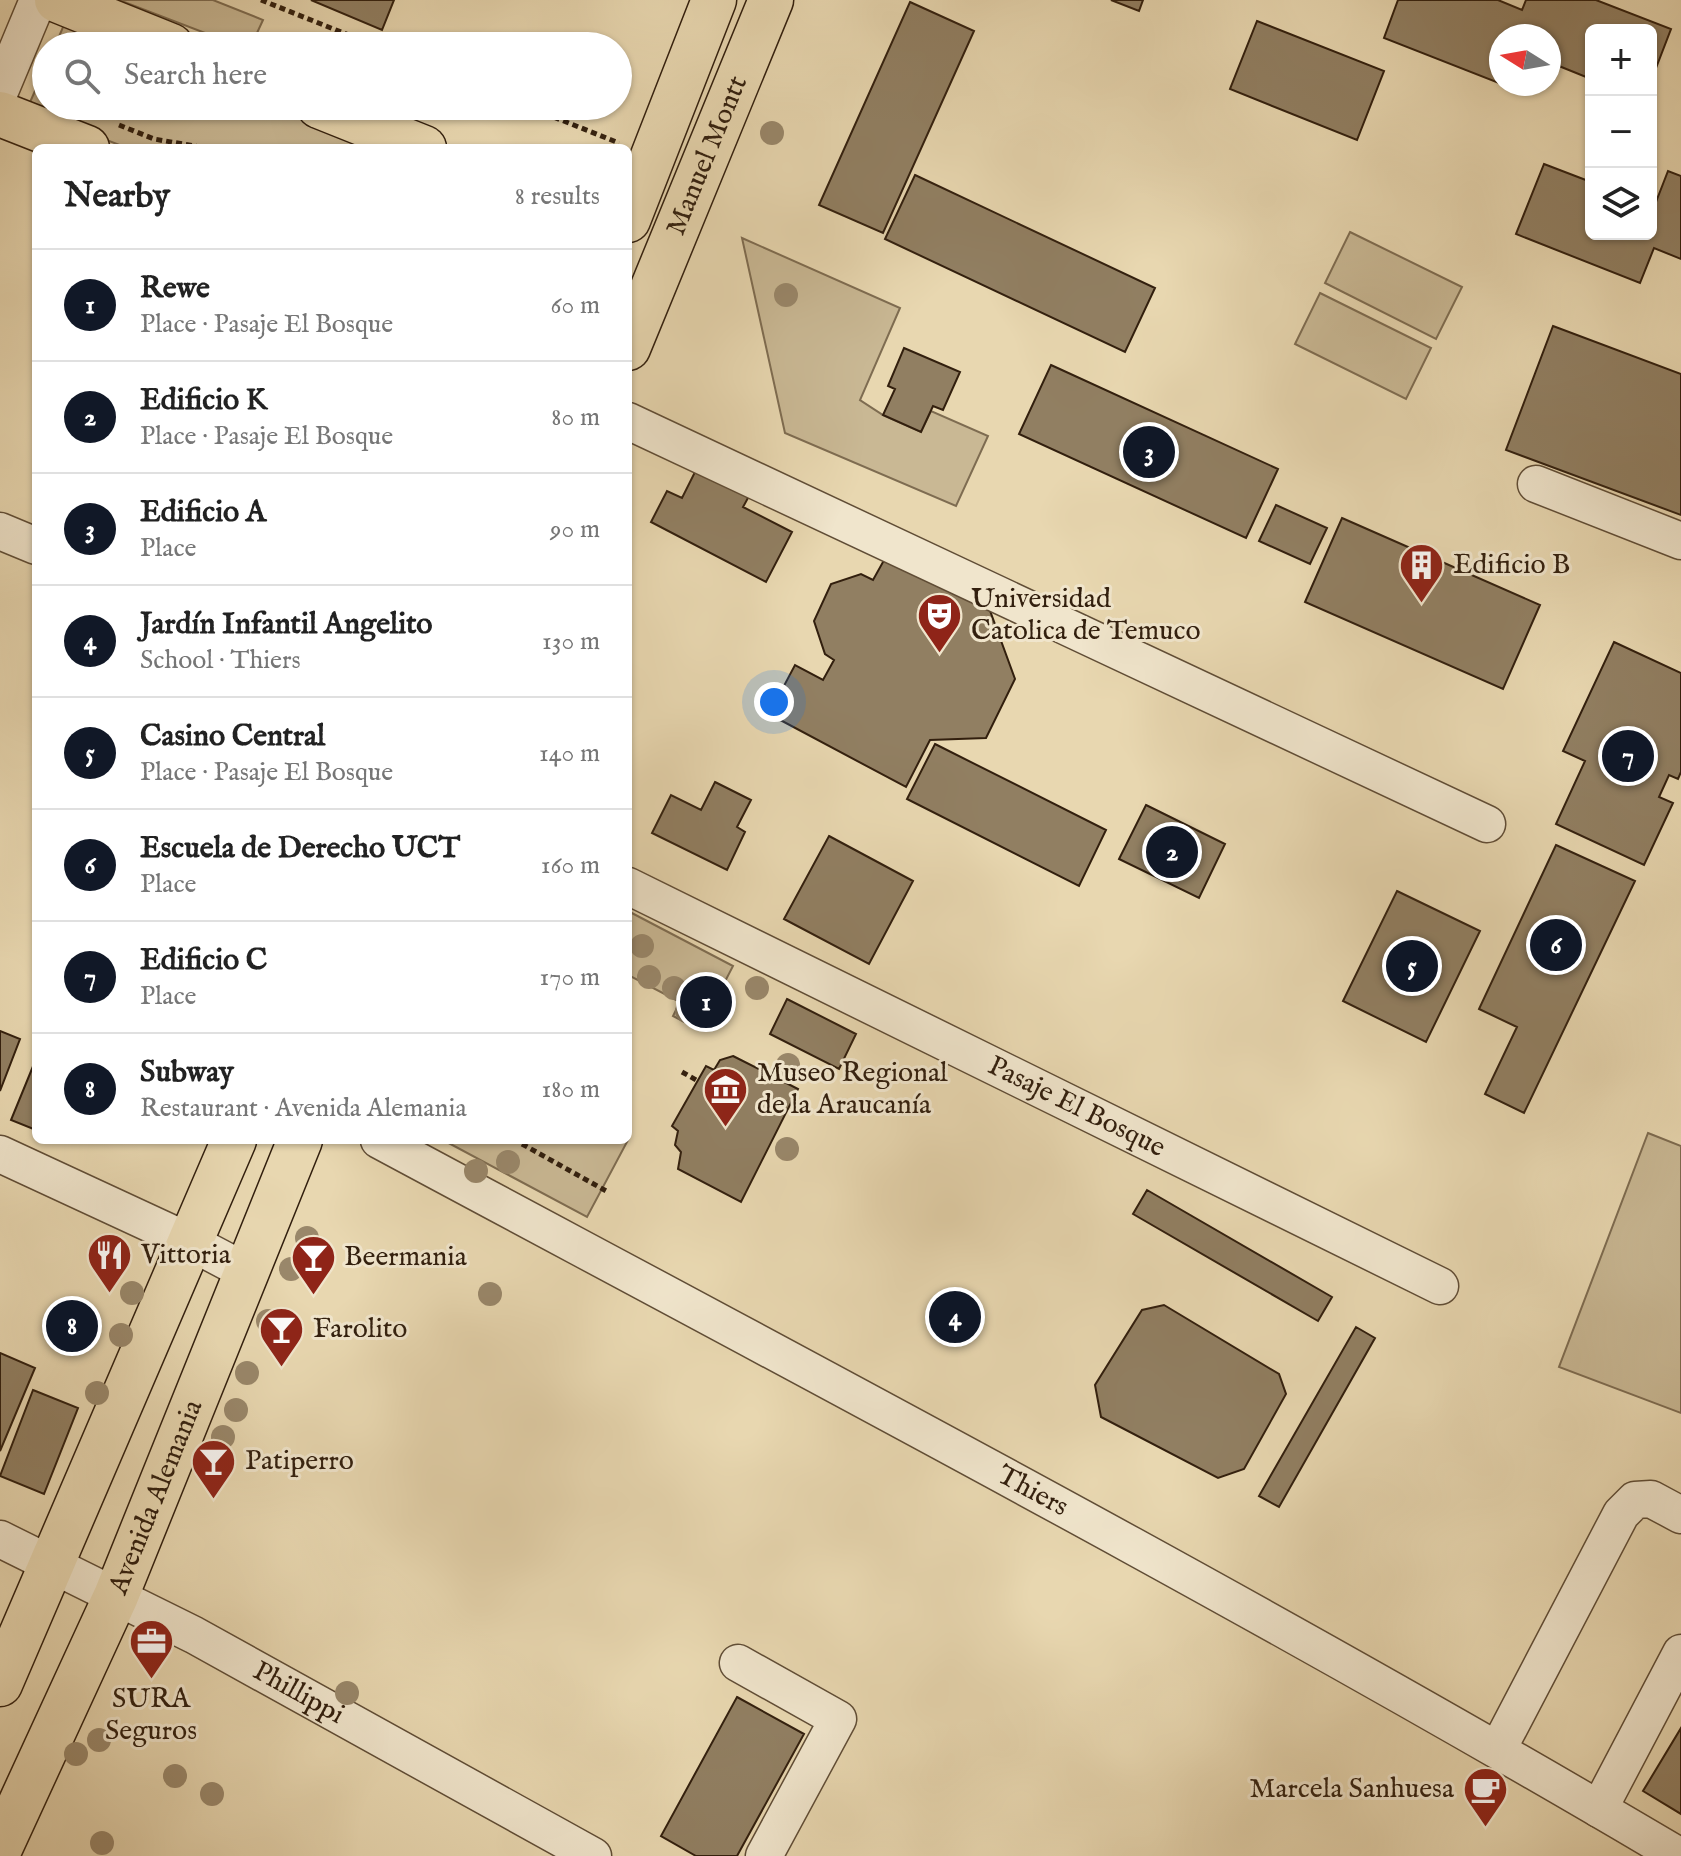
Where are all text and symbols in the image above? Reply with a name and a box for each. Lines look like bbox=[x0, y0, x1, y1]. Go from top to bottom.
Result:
north arrow bbox=[1489, 24, 1561, 96]
map controls bbox=[1585, 24, 1657, 240]
button: + bbox=[1585, 24, 1657, 96]
search box bbox=[32, 32, 632, 120]
icon: search bbox=[60, 54, 104, 98]
text: Search here bbox=[124, 57, 267, 95]
street label: Manuel Montt bbox=[659, 70, 756, 241]
button: − bbox=[1585, 96, 1657, 168]
button: layers bbox=[1585, 168, 1657, 240]
text: Nearby bbox=[64, 175, 170, 218]
text: 8 results bbox=[515, 180, 600, 213]
text: Rewe bbox=[140, 270, 210, 308]
text: 1 bbox=[85, 289, 95, 322]
text: 60 m bbox=[551, 289, 600, 322]
text: Place · Pasaje El Bosque bbox=[140, 308, 393, 341]
text: Edificio K bbox=[140, 382, 267, 420]
text: 2 bbox=[84, 401, 96, 434]
text: 80 m bbox=[551, 401, 600, 434]
text: Place · Pasaje El Bosque bbox=[140, 420, 393, 453]
pin: 3 bbox=[1123, 422, 1175, 482]
text: Edificio A bbox=[140, 494, 266, 532]
text: 3 bbox=[85, 513, 95, 546]
text: 90 m bbox=[550, 513, 600, 546]
text: Place bbox=[140, 532, 196, 565]
building icon: Edificio B bbox=[1398, 541, 1446, 604]
place label: Edificio B bbox=[1453, 548, 1570, 583]
place label: Universidad Catolica de Temuco bbox=[971, 582, 1201, 649]
theatre icon: Universidad Catolica de Temuco bbox=[916, 591, 964, 654]
text: Jardín Infantil Angelito bbox=[140, 606, 433, 644]
text: 4 bbox=[84, 625, 96, 658]
text: 130 m bbox=[542, 625, 600, 658]
text: School · Thiers bbox=[140, 644, 301, 677]
your location bbox=[754, 682, 794, 722]
text: Casino Central bbox=[140, 718, 325, 756]
pin: 7 bbox=[1602, 726, 1654, 786]
text: 5 bbox=[85, 737, 95, 770]
text: 140 m bbox=[539, 737, 600, 770]
text: Place · Pasaje El Bosque bbox=[140, 756, 393, 789]
pin: 2 bbox=[1146, 822, 1198, 882]
text: Escuela de Derecho UCT bbox=[140, 830, 460, 868]
text: 6 bbox=[85, 849, 95, 882]
text: 160 m bbox=[541, 849, 600, 882]
text: Place bbox=[140, 868, 196, 901]
pin: 6 bbox=[1530, 915, 1582, 975]
pin: 5 bbox=[1386, 936, 1438, 996]
text: Edificio C bbox=[140, 942, 267, 980]
text: 7 bbox=[84, 961, 96, 994]
text: 170 m bbox=[540, 961, 600, 994]
pin: 1 bbox=[680, 972, 732, 1032]
text: Place bbox=[140, 980, 196, 1013]
street label: Pasaje El Bosque bbox=[982, 1048, 1171, 1165]
text: Subway bbox=[140, 1054, 234, 1092]
place label: Museo Regional de la Araucanía bbox=[757, 1056, 948, 1123]
museum icon: Museo Regional de la Araucanía bbox=[702, 1065, 750, 1128]
text: 8 bbox=[85, 1073, 95, 1106]
text: 180 m bbox=[542, 1073, 600, 1106]
text: Restaurant · Avenida Alemania bbox=[140, 1092, 467, 1125]
restaurant icon: Vittoria bbox=[86, 1231, 134, 1294]
bar icon: Beermania bbox=[289, 1233, 337, 1296]
place label: Vittoria bbox=[140, 1238, 232, 1273]
place label: Beermania bbox=[344, 1240, 468, 1275]
pin: 4 bbox=[929, 1287, 981, 1347]
pin: 8 bbox=[46, 1296, 98, 1356]
bar icon: Farolito bbox=[258, 1305, 306, 1368]
place label: Farolito bbox=[313, 1312, 407, 1347]
street label: Avenida Alemania bbox=[101, 1394, 211, 1600]
bar icon: Patiperro bbox=[190, 1437, 238, 1500]
place label: Patiperro bbox=[245, 1444, 354, 1479]
street label: Thiers bbox=[991, 1458, 1074, 1525]
office icon: SURA Seguros bbox=[127, 1618, 175, 1681]
street label: Phillippi bbox=[247, 1654, 350, 1732]
place label: SURA Seguros bbox=[105, 1682, 197, 1749]
cafe icon: Marcela Sanhuesa bbox=[1461, 1765, 1509, 1828]
place label: Marcela Sanhuesa bbox=[1249, 1772, 1455, 1807]

